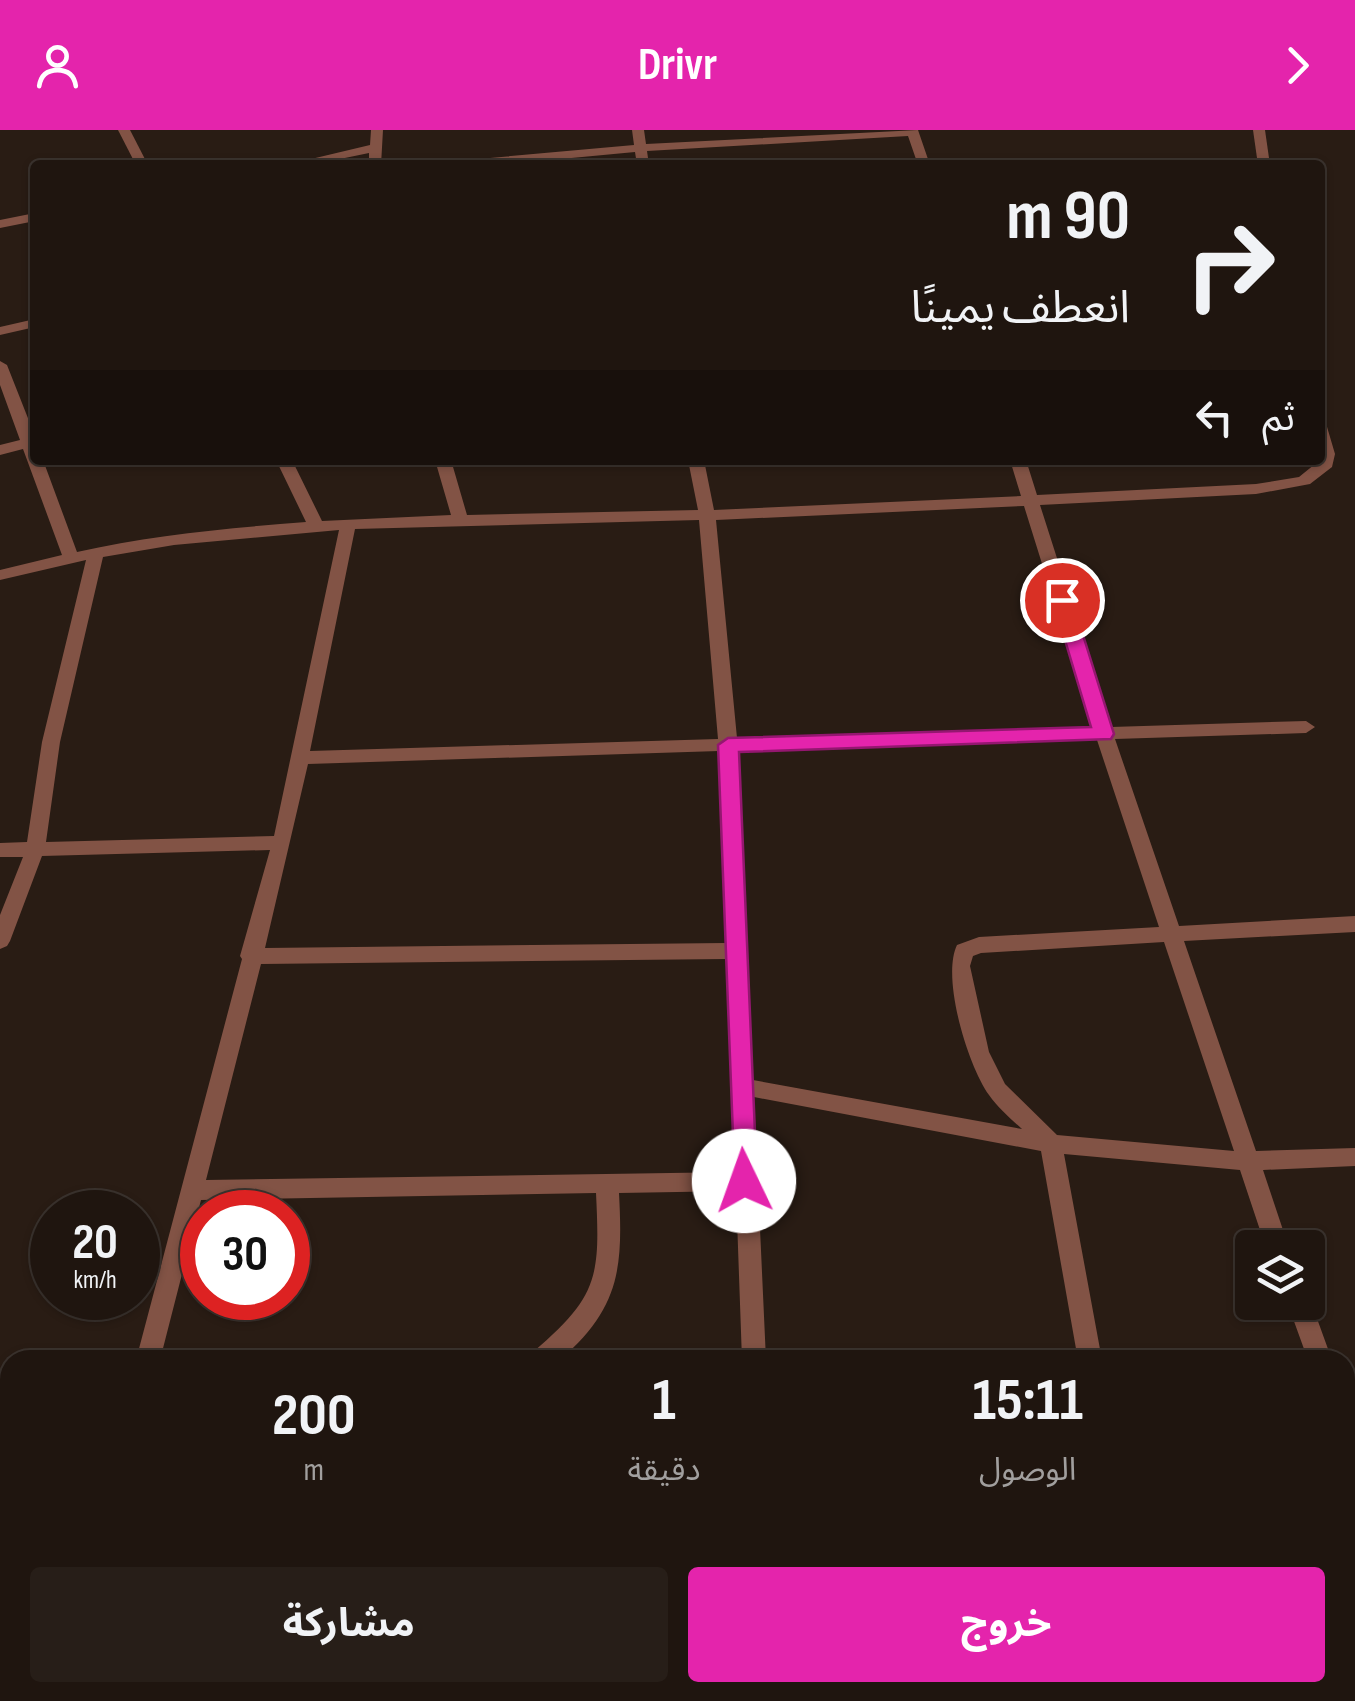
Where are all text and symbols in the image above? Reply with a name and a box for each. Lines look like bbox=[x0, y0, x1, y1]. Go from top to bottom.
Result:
icon: person bbox=[30, 38, 85, 93]
text: Drivr bbox=[638, 38, 717, 93]
icon: forward bbox=[1270, 38, 1325, 93]
text: 90 m bbox=[1006, 175, 1130, 259]
icon: right bbox=[1165, 200, 1295, 330]
text: انعطف يمينًا bbox=[910, 281, 1130, 336]
icon: left bbox=[1187, 390, 1242, 445]
text: ثم bbox=[1262, 396, 1295, 441]
pin bbox=[1020, 558, 1105, 643]
icon: arrive bbox=[1035, 573, 1090, 628]
position arrow bbox=[692, 1129, 796, 1233]
speed limit sign: 30 bbox=[180, 1190, 310, 1320]
text: 20 bbox=[72, 1213, 118, 1273]
map controls bbox=[1235, 1230, 1325, 1320]
button: layers bbox=[1235, 1230, 1325, 1320]
text: km/h bbox=[73, 1265, 117, 1296]
text: 1 bbox=[652, 1365, 676, 1437]
text: 15:11 bbox=[973, 1365, 1083, 1437]
text: 200 bbox=[272, 1380, 356, 1452]
text: m bbox=[304, 1451, 324, 1490]
text: دقيقة bbox=[628, 1451, 700, 1490]
text: الوصول bbox=[979, 1451, 1076, 1490]
button: مشاركة bbox=[30, 1567, 668, 1682]
button: خروج bbox=[688, 1567, 1325, 1682]

